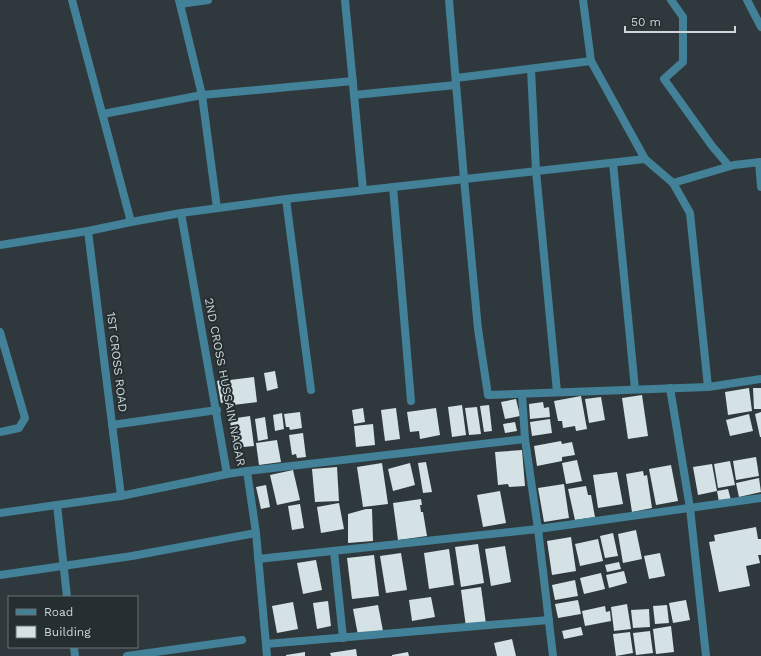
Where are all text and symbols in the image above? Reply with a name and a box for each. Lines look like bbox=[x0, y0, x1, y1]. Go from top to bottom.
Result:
scale bar bbox=[625, 8, 735, 34]
text: 50 m bbox=[631, 15, 661, 29]
street label: 2ND CROSS HUSSAIN NAGAR bbox=[202, 297, 248, 467]
street label: 1ST CROSS ROAD bbox=[104, 311, 130, 413]
legend bbox=[8, 596, 138, 648]
text: Road bbox=[44, 605, 73, 619]
text: Building bbox=[44, 625, 91, 639]

